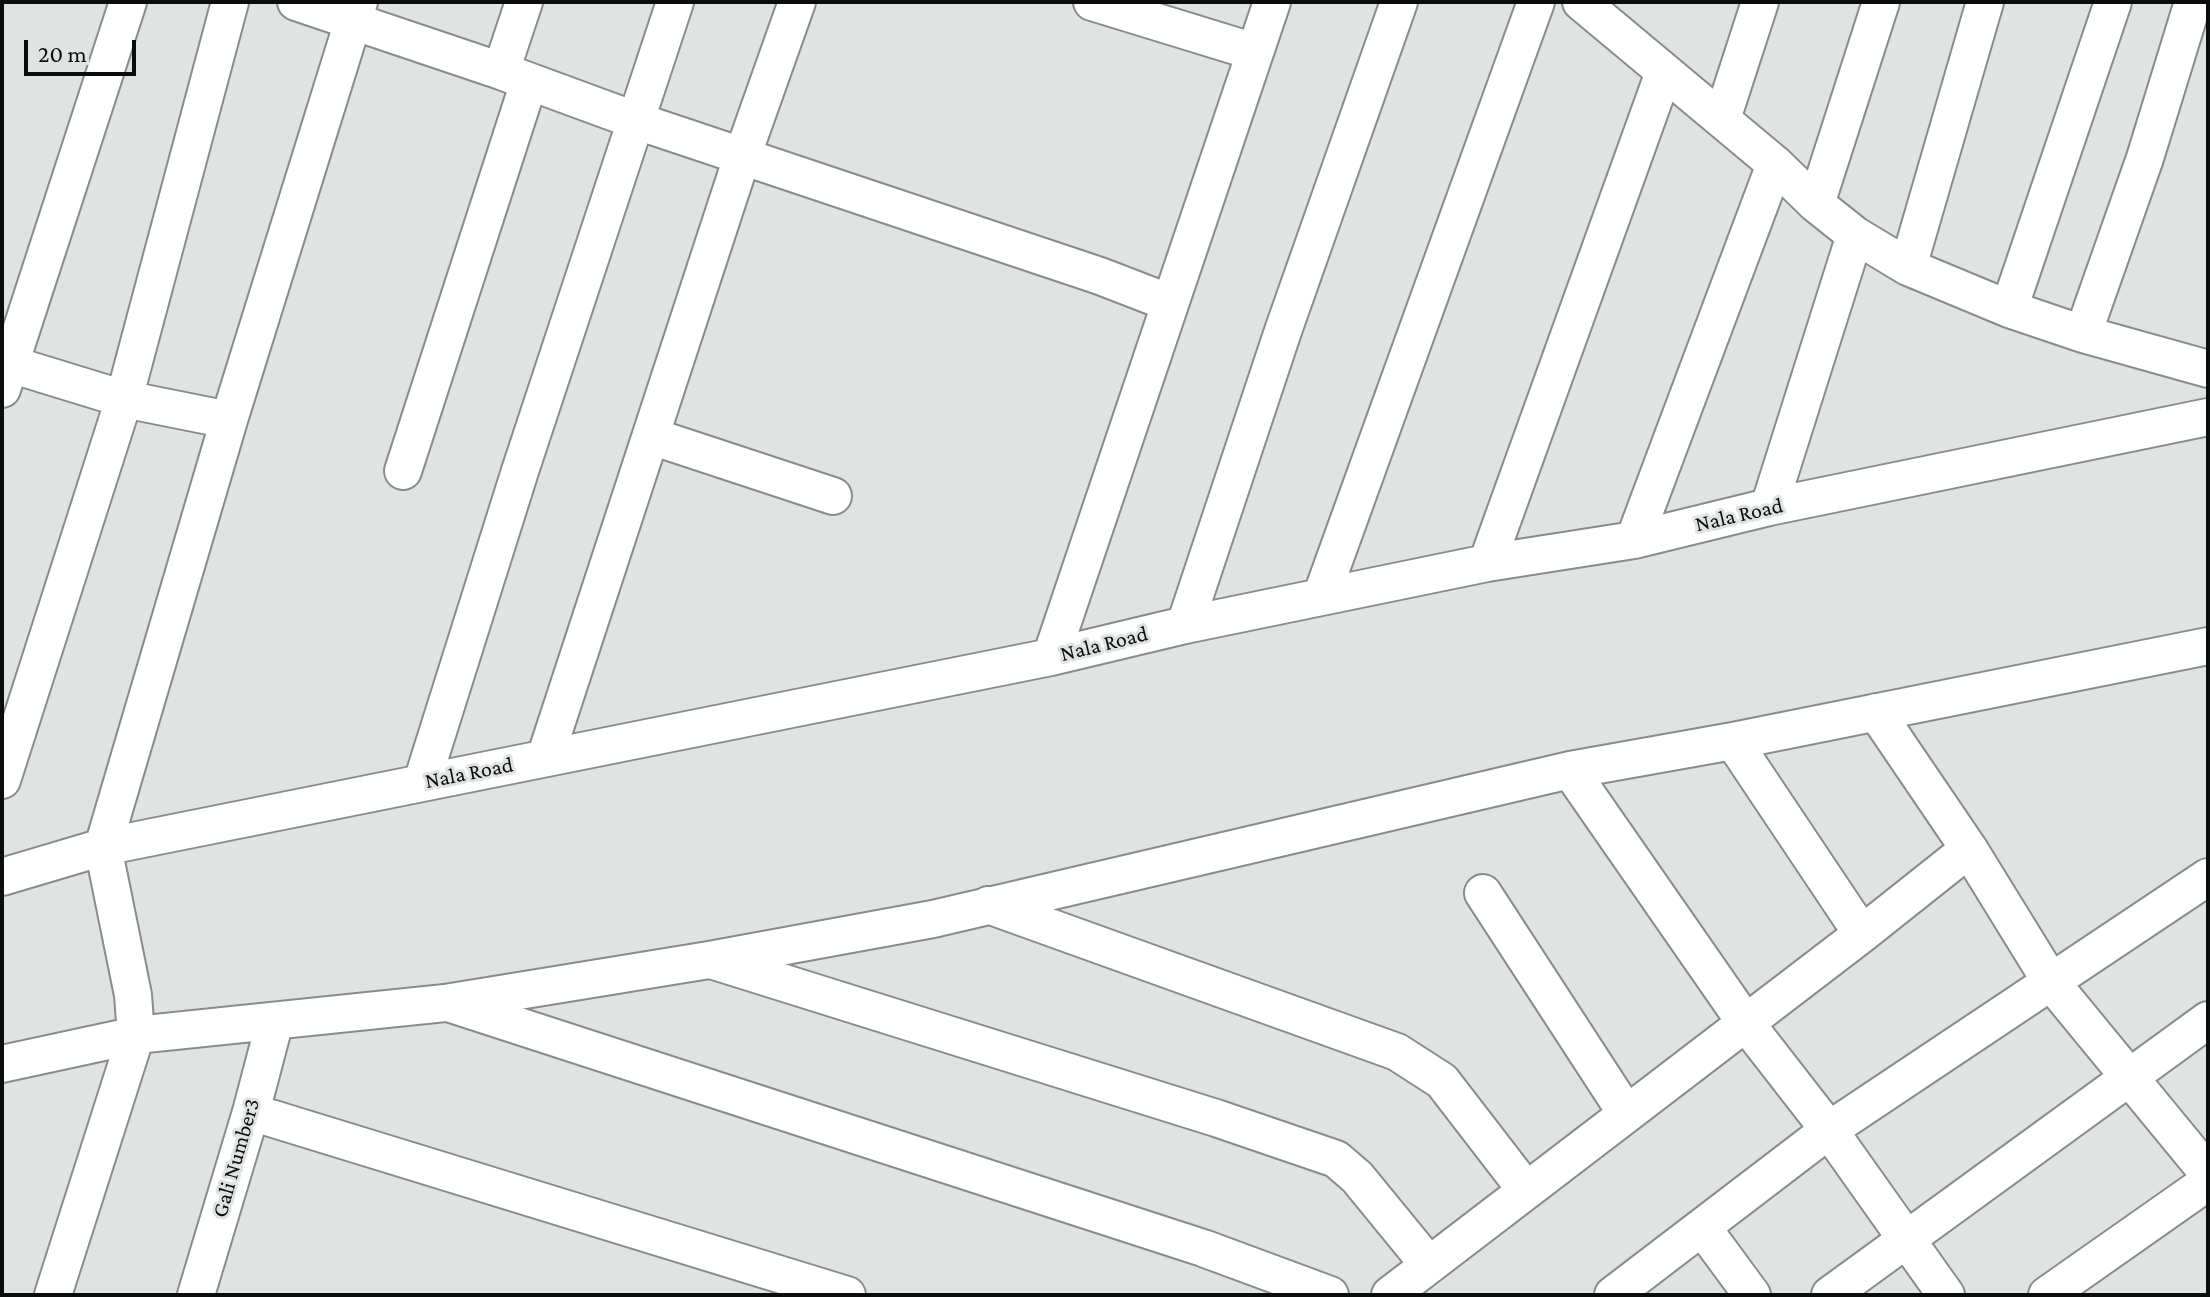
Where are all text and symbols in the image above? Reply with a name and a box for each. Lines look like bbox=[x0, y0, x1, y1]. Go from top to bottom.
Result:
scale bar bbox=[28, 24, 140, 74]
text: 20 m bbox=[38, 40, 87, 67]
street label: Nala Road bbox=[1693, 492, 1785, 538]
street label: Nala Road bbox=[1058, 620, 1150, 668]
street label: Nala Road bbox=[423, 752, 515, 794]
street label: Gali Number3 bbox=[206, 1096, 266, 1220]

